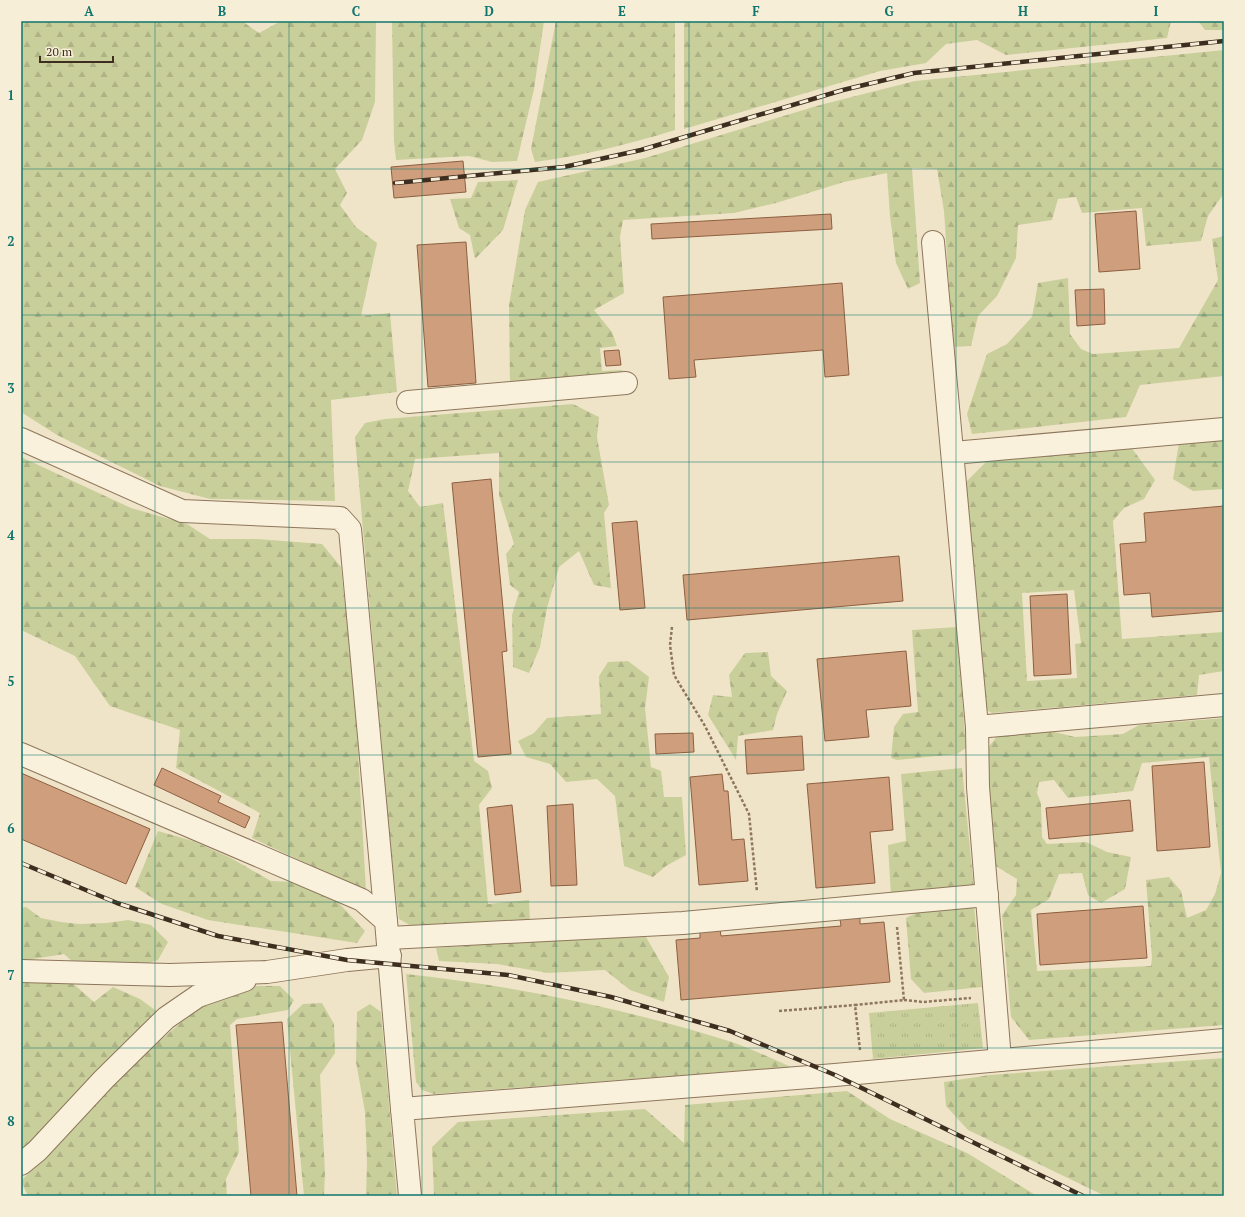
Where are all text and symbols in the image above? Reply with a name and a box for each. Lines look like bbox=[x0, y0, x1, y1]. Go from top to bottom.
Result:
text: A bbox=[84, 2, 94, 20]
text: B bbox=[218, 2, 226, 20]
text: C bbox=[352, 2, 360, 20]
text: D bbox=[484, 2, 494, 20]
text: E bbox=[618, 2, 626, 20]
text: F bbox=[752, 2, 760, 20]
text: G bbox=[884, 2, 894, 20]
text: H bbox=[1018, 2, 1028, 20]
text: I bbox=[1154, 2, 1159, 20]
scale bar bbox=[40, 38, 113, 64]
text: 20 m bbox=[46, 44, 73, 59]
text: 1 bbox=[7, 86, 15, 104]
text: 2 bbox=[7, 232, 15, 250]
text: 3 bbox=[7, 379, 15, 397]
text: 4 bbox=[7, 526, 15, 544]
text: 5 bbox=[7, 672, 15, 690]
text: 6 bbox=[7, 819, 15, 837]
text: 7 bbox=[7, 966, 15, 984]
text: 8 bbox=[7, 1112, 15, 1130]

